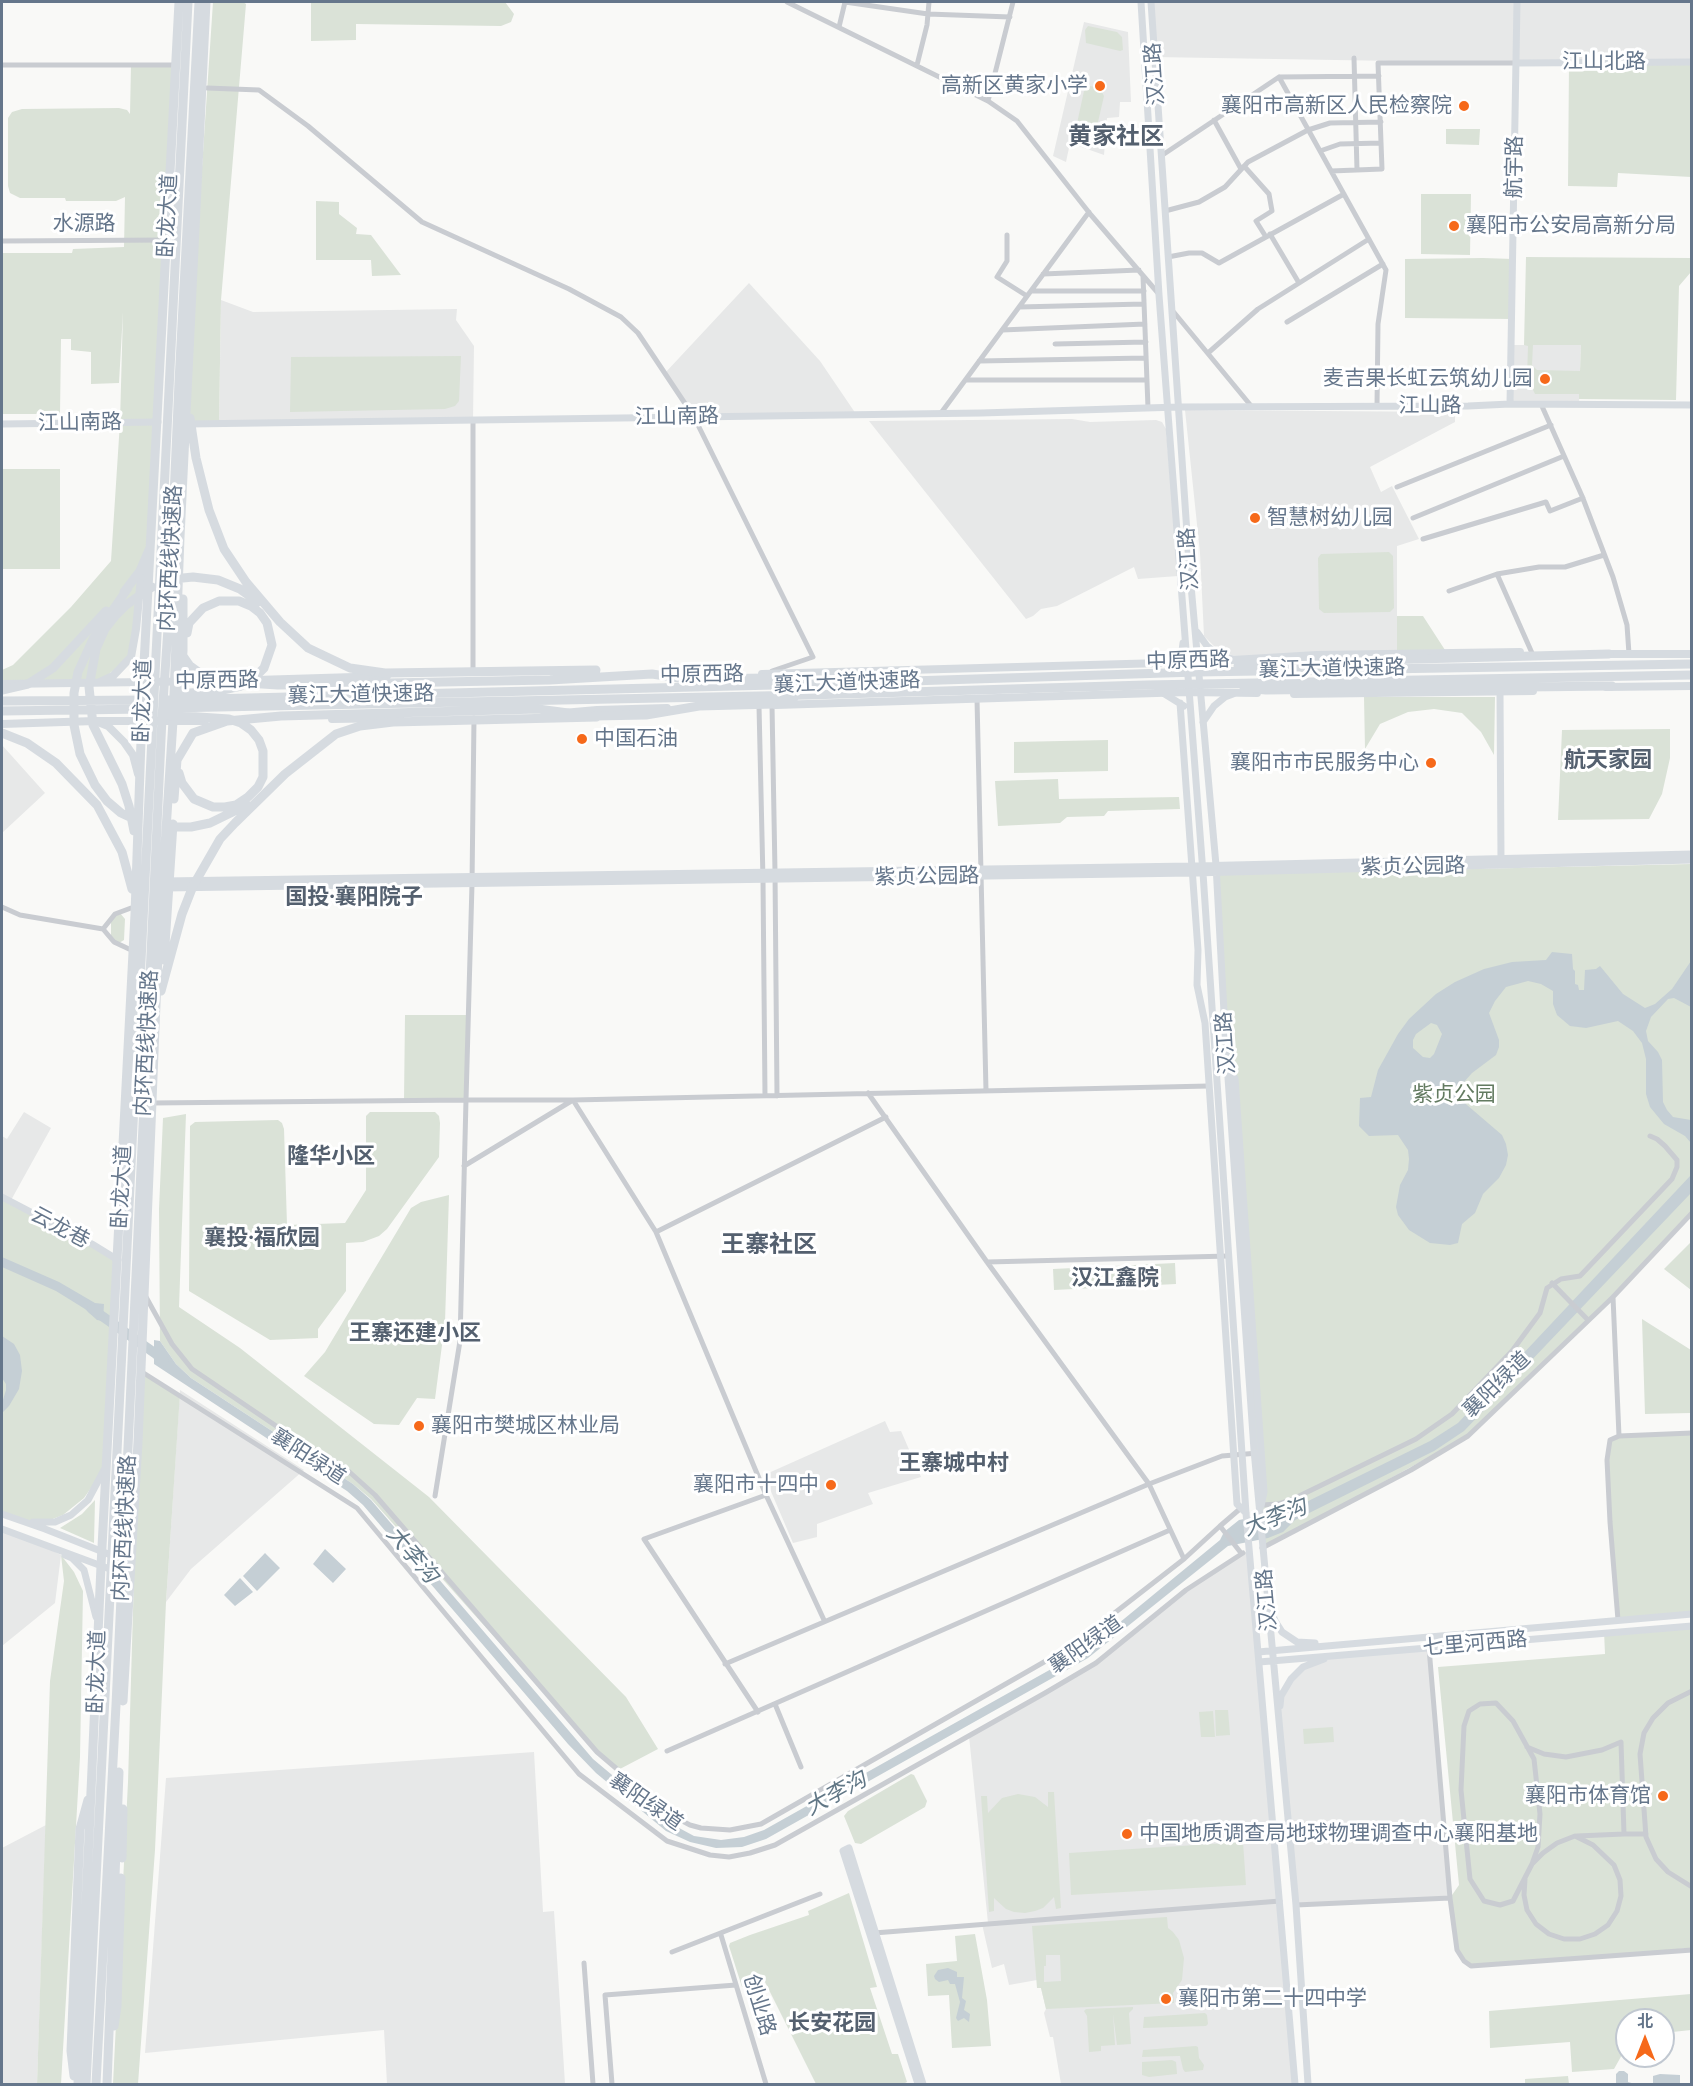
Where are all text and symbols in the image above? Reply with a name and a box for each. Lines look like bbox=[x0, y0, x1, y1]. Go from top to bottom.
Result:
street label: 汉江路 bbox=[1140, 42, 1170, 106]
street label: 江山北路 bbox=[1562, 49, 1646, 75]
place label: 高新区黄家小学 bbox=[941, 73, 1088, 99]
marker: 高新区黄家小学 bbox=[1093, 79, 1107, 93]
place label: 襄阳市高新区人民检察院 bbox=[1221, 93, 1452, 119]
marker: 襄阳市高新区人民检察院 bbox=[1457, 99, 1471, 113]
district label: 黄家社区 bbox=[1068, 123, 1164, 151]
street label: 航宇路 bbox=[1502, 135, 1528, 199]
street label: 卧龙大道 bbox=[153, 173, 183, 259]
street label: 水源路 bbox=[53, 211, 115, 237]
place label: 襄阳市公安局高新分局 bbox=[1466, 213, 1676, 239]
marker: 襄阳市公安局高新分局 bbox=[1447, 219, 1461, 233]
place label: 麦吉果长虹云筑幼儿园 bbox=[1323, 366, 1533, 392]
marker: 麦吉果长虹云筑幼儿园 bbox=[1538, 372, 1552, 386]
street label: 江山路 bbox=[1399, 393, 1461, 419]
street label: 江山南路 bbox=[635, 404, 719, 430]
street label: 江山南路 bbox=[38, 410, 122, 436]
street label: 内环西线快速路 bbox=[155, 484, 187, 632]
place label: 智慧树幼儿园 bbox=[1267, 505, 1393, 531]
marker: 智慧树幼儿园 bbox=[1248, 511, 1262, 525]
street label: 汉江路 bbox=[1174, 527, 1204, 591]
street label: 中原西路 bbox=[1146, 647, 1230, 675]
street label: 襄江大道快速路 bbox=[1258, 655, 1406, 683]
street label: 卧龙大道 bbox=[129, 659, 157, 743]
street label: 中原西路 bbox=[660, 662, 744, 688]
street label: 中原西路 bbox=[175, 668, 259, 694]
street label: 襄江大道快速路 bbox=[773, 668, 921, 698]
street label: 襄江大道快速路 bbox=[287, 681, 435, 709]
place label: 中国石油 bbox=[594, 726, 678, 752]
marker: 中国石油 bbox=[575, 732, 589, 746]
district label: 航天家园 bbox=[1564, 748, 1652, 774]
place label: 襄阳市市民服务中心 bbox=[1230, 750, 1419, 776]
marker: 襄阳市市民服务中心 bbox=[1424, 756, 1438, 770]
street label: 紫贞公园路 bbox=[1360, 853, 1466, 881]
street label: 紫贞公园路 bbox=[874, 863, 980, 891]
district label: 国投·襄阳院子 bbox=[285, 885, 423, 911]
street label: 内环西线快速路 bbox=[131, 969, 163, 1117]
street label: 汉江路 bbox=[1211, 1011, 1241, 1075]
park label: 紫贞公园 bbox=[1412, 1082, 1496, 1108]
street label: 卧龙大道 bbox=[107, 1144, 137, 1230]
district label: 隆华小区 bbox=[287, 1144, 375, 1170]
street label: 云龙巷 bbox=[26, 1202, 94, 1254]
district label: 襄投·福欣园 bbox=[204, 1226, 320, 1252]
district label: 王寨社区 bbox=[721, 1231, 817, 1259]
district label: 汉江鑫院 bbox=[1071, 1266, 1159, 1292]
district label: 王寨还建小区 bbox=[349, 1321, 481, 1347]
street label: 襄阳绿道 bbox=[1458, 1347, 1536, 1423]
place label: 襄阳市樊城区林业局 bbox=[431, 1413, 620, 1439]
marker: 襄阳市樊城区林业局 bbox=[412, 1419, 426, 1433]
street label: 襄阳绿道 bbox=[266, 1424, 350, 1490]
district label: 王寨城中村 bbox=[899, 1451, 1009, 1477]
street label: 内环西线快速路 bbox=[109, 1454, 141, 1602]
place label: 襄阳市十四中 bbox=[693, 1472, 819, 1498]
marker: 襄阳市十四中 bbox=[824, 1478, 838, 1492]
water label: 大李沟 bbox=[1239, 1494, 1311, 1542]
water label: 大李沟 bbox=[381, 1521, 443, 1589]
street label: 汉江路 bbox=[1252, 1568, 1282, 1632]
street label: 襄阳绿道 bbox=[1044, 1611, 1128, 1679]
street label: 七里河西路 bbox=[1422, 1627, 1528, 1661]
street label: 卧龙大道 bbox=[83, 1630, 111, 1714]
water label: 大李沟 bbox=[801, 1766, 871, 1822]
street label: 襄阳绿道 bbox=[604, 1768, 688, 1836]
place label: 襄阳市体育馆 bbox=[1525, 1783, 1651, 1809]
marker: 襄阳市体育馆 bbox=[1656, 1789, 1670, 1803]
place label: 中国地质调查局地球物理调查中心襄阳基地 bbox=[1139, 1821, 1538, 1847]
marker: 中国地质调查局地球物理调查中心襄阳基地 bbox=[1120, 1827, 1134, 1841]
street label: 创业路 bbox=[738, 1971, 780, 2039]
place label: 襄阳市第二十四中学 bbox=[1178, 1986, 1367, 2012]
marker: 襄阳市第二十四中学 bbox=[1159, 1992, 1173, 2006]
north arrow bbox=[1615, 2008, 1675, 2068]
district label: 长安花园 bbox=[788, 2011, 876, 2037]
text: 北 bbox=[1637, 2012, 1653, 2031]

